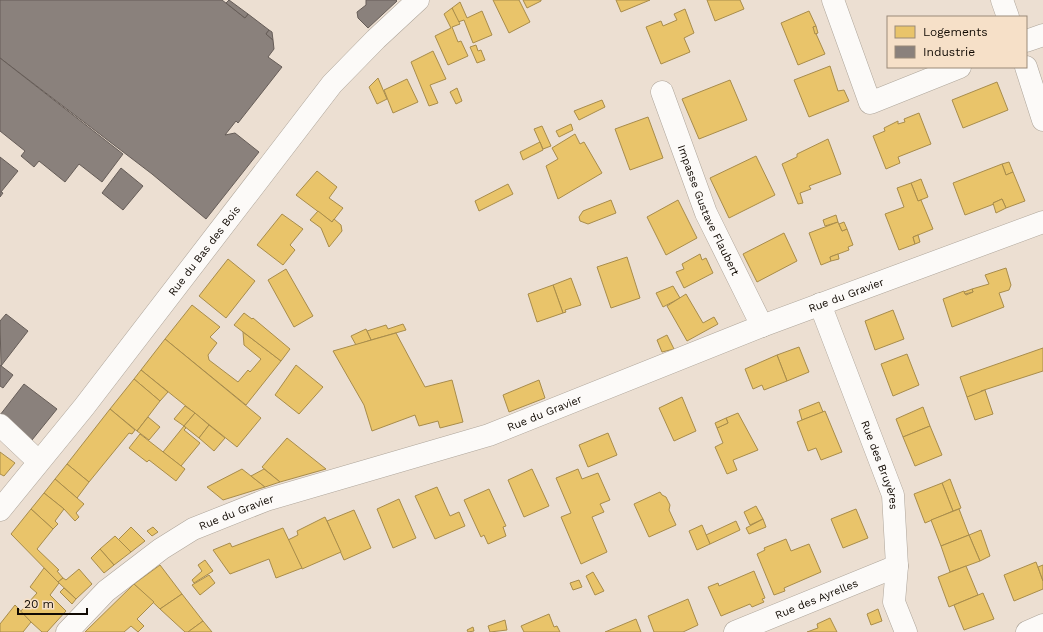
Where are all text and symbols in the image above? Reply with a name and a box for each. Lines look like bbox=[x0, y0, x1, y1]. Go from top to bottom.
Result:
legend bbox=[887, 16, 1027, 68]
text: Logements bbox=[923, 25, 988, 39]
text: Industrie bbox=[923, 45, 975, 59]
street label: Impasse Gustave Flaubert bbox=[675, 143, 742, 278]
street label: Rue du Bas des Bois bbox=[165, 203, 243, 298]
street label: Rue du Gravier bbox=[807, 275, 886, 315]
street label: Rue du Gravier bbox=[505, 392, 584, 434]
street label: Rue des Bruyères bbox=[859, 418, 900, 510]
street label: Rue du Gravier bbox=[197, 491, 276, 533]
street label: Rue des Ayrelles bbox=[773, 576, 860, 622]
scale bar bbox=[18, 590, 87, 616]
text: 20 m bbox=[24, 597, 54, 611]

